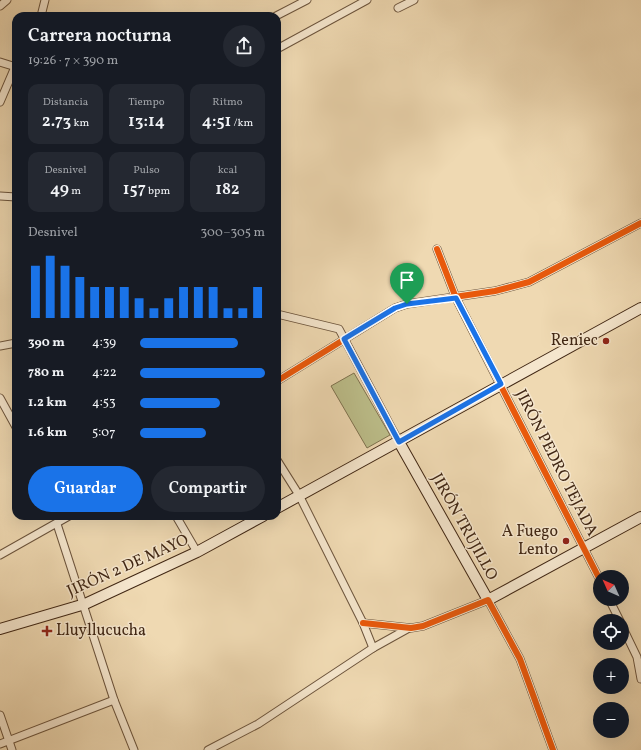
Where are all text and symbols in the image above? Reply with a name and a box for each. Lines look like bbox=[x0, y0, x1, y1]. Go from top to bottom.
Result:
text: Carrera nocturna bbox=[28, 24, 171, 49]
button: share bbox=[223, 25, 265, 67]
text: 19:26 · 7 × 390 m bbox=[28, 52, 118, 70]
text: Distancia bbox=[43, 95, 88, 110]
text: Tiempo bbox=[128, 95, 165, 110]
text: Ritmo bbox=[212, 95, 243, 110]
text: 2.73 bbox=[42, 110, 71, 133]
text: 13:14 bbox=[128, 110, 165, 133]
text: 4:51 bbox=[202, 110, 231, 133]
text: km bbox=[71, 116, 89, 131]
text: /km bbox=[231, 116, 253, 131]
text: Desnivel bbox=[44, 163, 87, 178]
text: Pulso bbox=[133, 163, 160, 178]
text: kcal bbox=[218, 163, 237, 178]
text: 49 bbox=[50, 178, 69, 201]
text: 157 bbox=[123, 178, 146, 201]
text: 182 bbox=[215, 178, 240, 201]
text: m bbox=[69, 184, 81, 199]
text: bpm bbox=[146, 184, 170, 199]
text: Desnivel bbox=[28, 224, 78, 242]
text: 300–305 m bbox=[201, 224, 265, 242]
pin bbox=[390, 263, 424, 304]
icon: arrive bbox=[396, 269, 418, 291]
place label: Reniec bbox=[551, 330, 598, 352]
text: 390 m bbox=[28, 334, 65, 352]
text: 4:39 bbox=[92, 334, 116, 352]
marker: Reniec bbox=[601, 336, 611, 346]
text: 780 m bbox=[28, 364, 64, 382]
text: 4:22 bbox=[92, 364, 117, 382]
street label: JIRÓN PEDRO TEJADA bbox=[509, 386, 603, 540]
text: 1.2 km bbox=[28, 394, 67, 412]
text: 4:53 bbox=[92, 394, 116, 412]
text: 1.6 km bbox=[28, 424, 67, 442]
text: 5:07 bbox=[92, 424, 115, 442]
button: Guardar bbox=[28, 466, 143, 512]
button: Compartir bbox=[151, 466, 265, 512]
street label: JIRÓN TRUJILLO bbox=[425, 469, 503, 585]
place label: A Fuego Lento bbox=[502, 521, 558, 561]
street label: JIRÓN 2 DE MAYO bbox=[64, 529, 193, 603]
marker: A Fuego Lento bbox=[561, 536, 571, 546]
north arrow bbox=[593, 570, 629, 606]
map controls bbox=[593, 570, 629, 738]
button: locate bbox=[593, 614, 629, 650]
place label: Lluyllucucha bbox=[56, 620, 146, 642]
marker: Lluyllucucha bbox=[41, 625, 53, 637]
button: + bbox=[593, 658, 629, 694]
button: − bbox=[593, 702, 629, 738]

